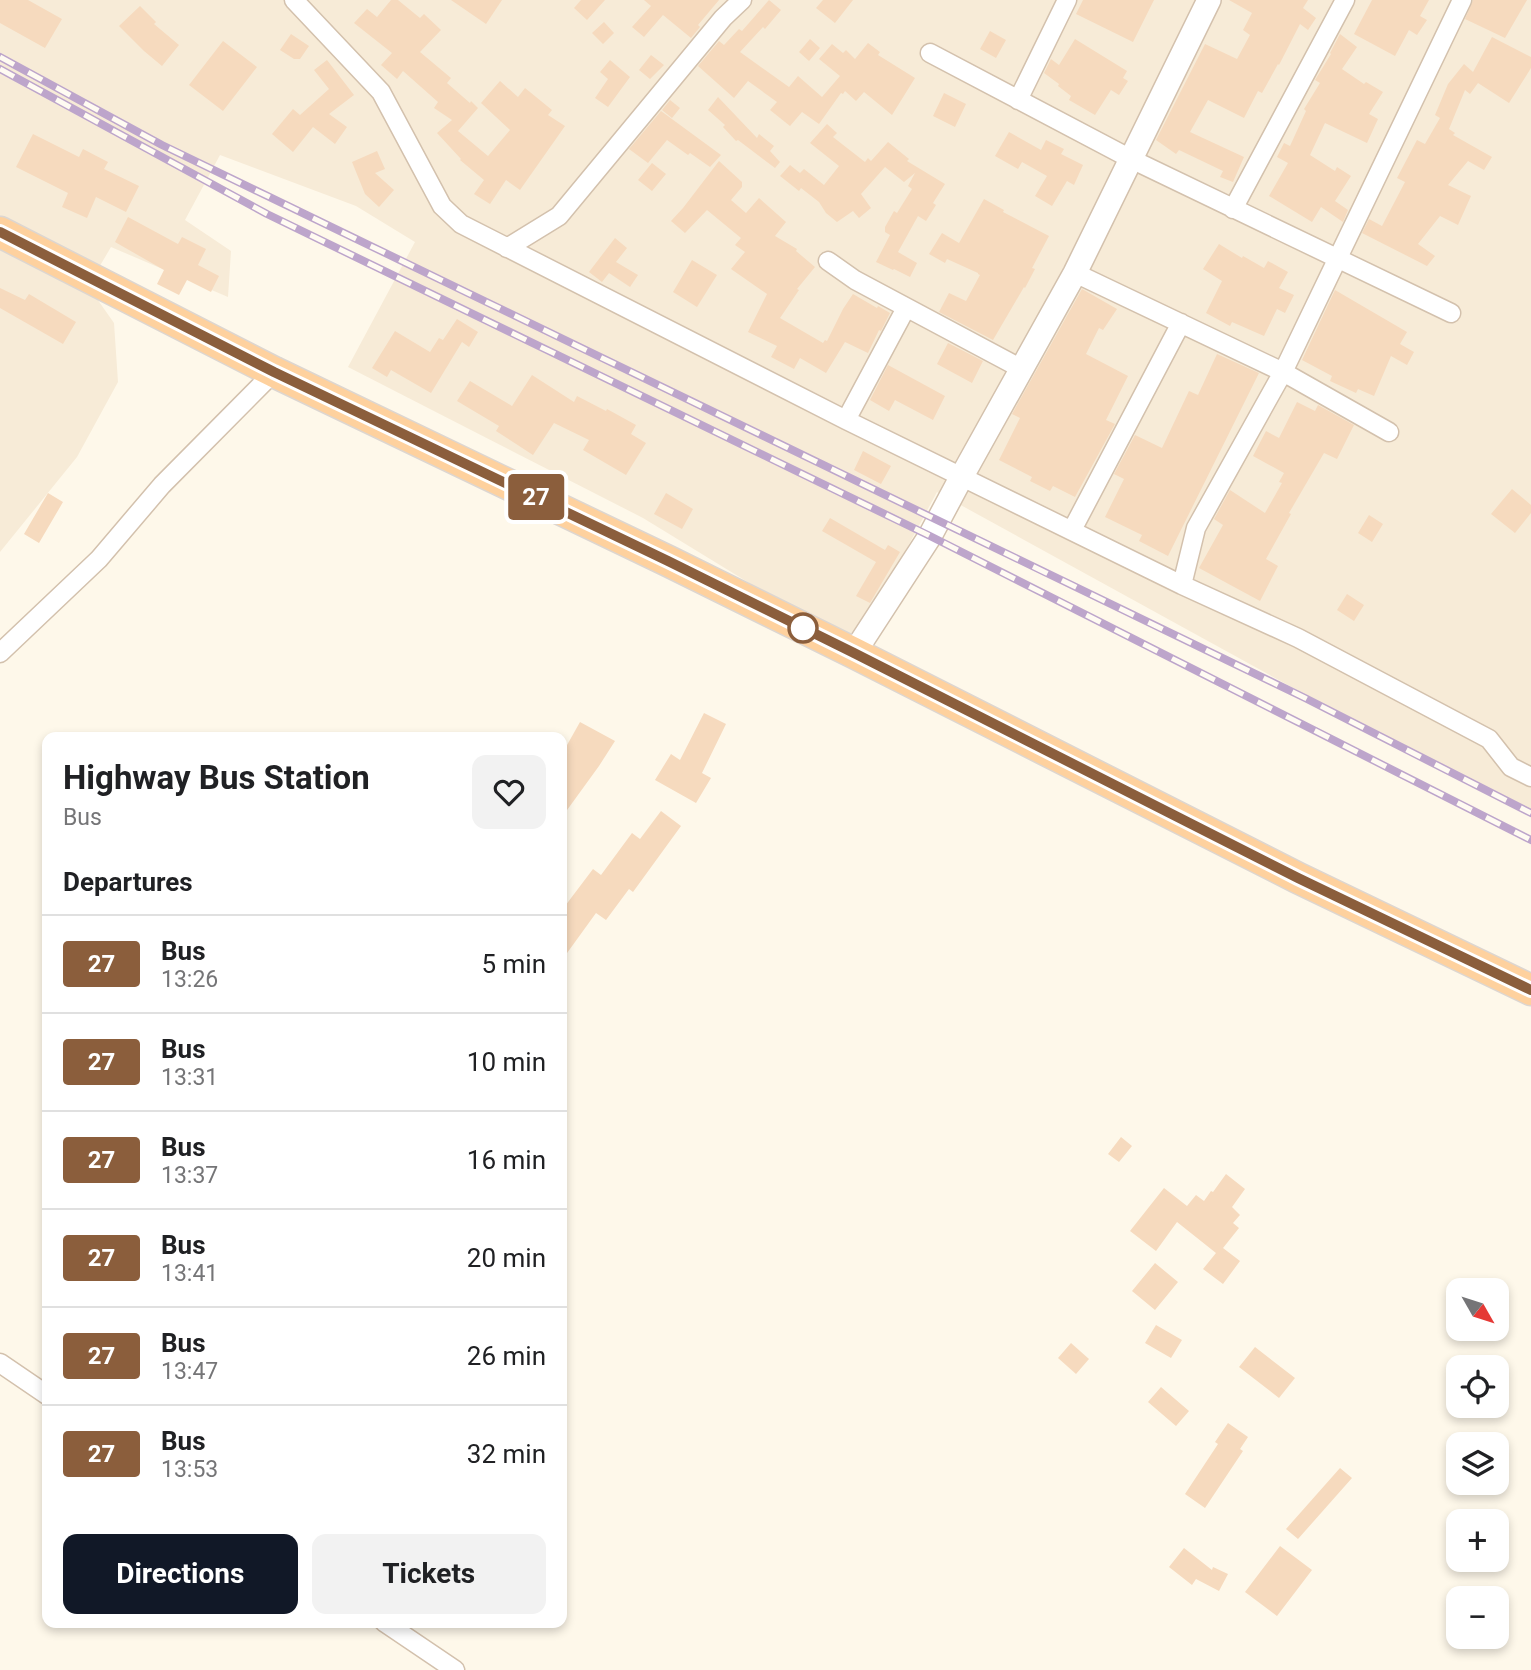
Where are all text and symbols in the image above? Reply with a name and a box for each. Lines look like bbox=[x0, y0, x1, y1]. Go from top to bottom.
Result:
line badge: 27 bbox=[504, 474, 568, 520]
text: 27 bbox=[522, 483, 550, 511]
unlabelled marker bbox=[788, 613, 818, 643]
button: heart bbox=[472, 755, 546, 829]
text: Highway Bus Station bbox=[63, 758, 370, 797]
text: Bus bbox=[63, 804, 102, 831]
text: Departures bbox=[63, 867, 193, 897]
text: Bus bbox=[161, 936, 206, 966]
text: 5 min bbox=[481, 949, 546, 979]
text: 27 bbox=[88, 950, 115, 978]
text: 13:26 bbox=[161, 966, 218, 993]
text: Bus bbox=[161, 1034, 206, 1064]
text: 10 min bbox=[467, 1047, 546, 1077]
text: 27 bbox=[88, 1048, 115, 1076]
text: 13:31 bbox=[161, 1064, 218, 1091]
text: Bus bbox=[161, 1132, 206, 1162]
text: 16 min bbox=[467, 1145, 546, 1175]
text: 27 bbox=[88, 1146, 115, 1174]
text: 13:37 bbox=[161, 1162, 218, 1189]
text: Bus bbox=[161, 1230, 206, 1260]
text: 20 min bbox=[467, 1243, 546, 1273]
text: 27 bbox=[88, 1244, 115, 1272]
text: 13:41 bbox=[161, 1260, 218, 1287]
north arrow bbox=[1446, 1278, 1508, 1340]
map controls bbox=[1446, 1278, 1509, 1649]
text: Bus bbox=[161, 1328, 206, 1358]
text: 26 min bbox=[467, 1341, 546, 1371]
text: 27 bbox=[88, 1342, 115, 1370]
button: locate bbox=[1446, 1355, 1509, 1418]
text: 13:47 bbox=[161, 1358, 218, 1385]
text: Bus bbox=[161, 1426, 206, 1456]
button: layers bbox=[1446, 1432, 1509, 1495]
text: 32 min bbox=[467, 1439, 546, 1469]
text: 27 bbox=[88, 1440, 115, 1468]
text: 13:53 bbox=[161, 1456, 218, 1483]
button: + bbox=[1446, 1509, 1509, 1572]
button: Directions bbox=[63, 1534, 298, 1614]
button: Tickets bbox=[312, 1534, 546, 1614]
button: − bbox=[1446, 1586, 1509, 1649]

